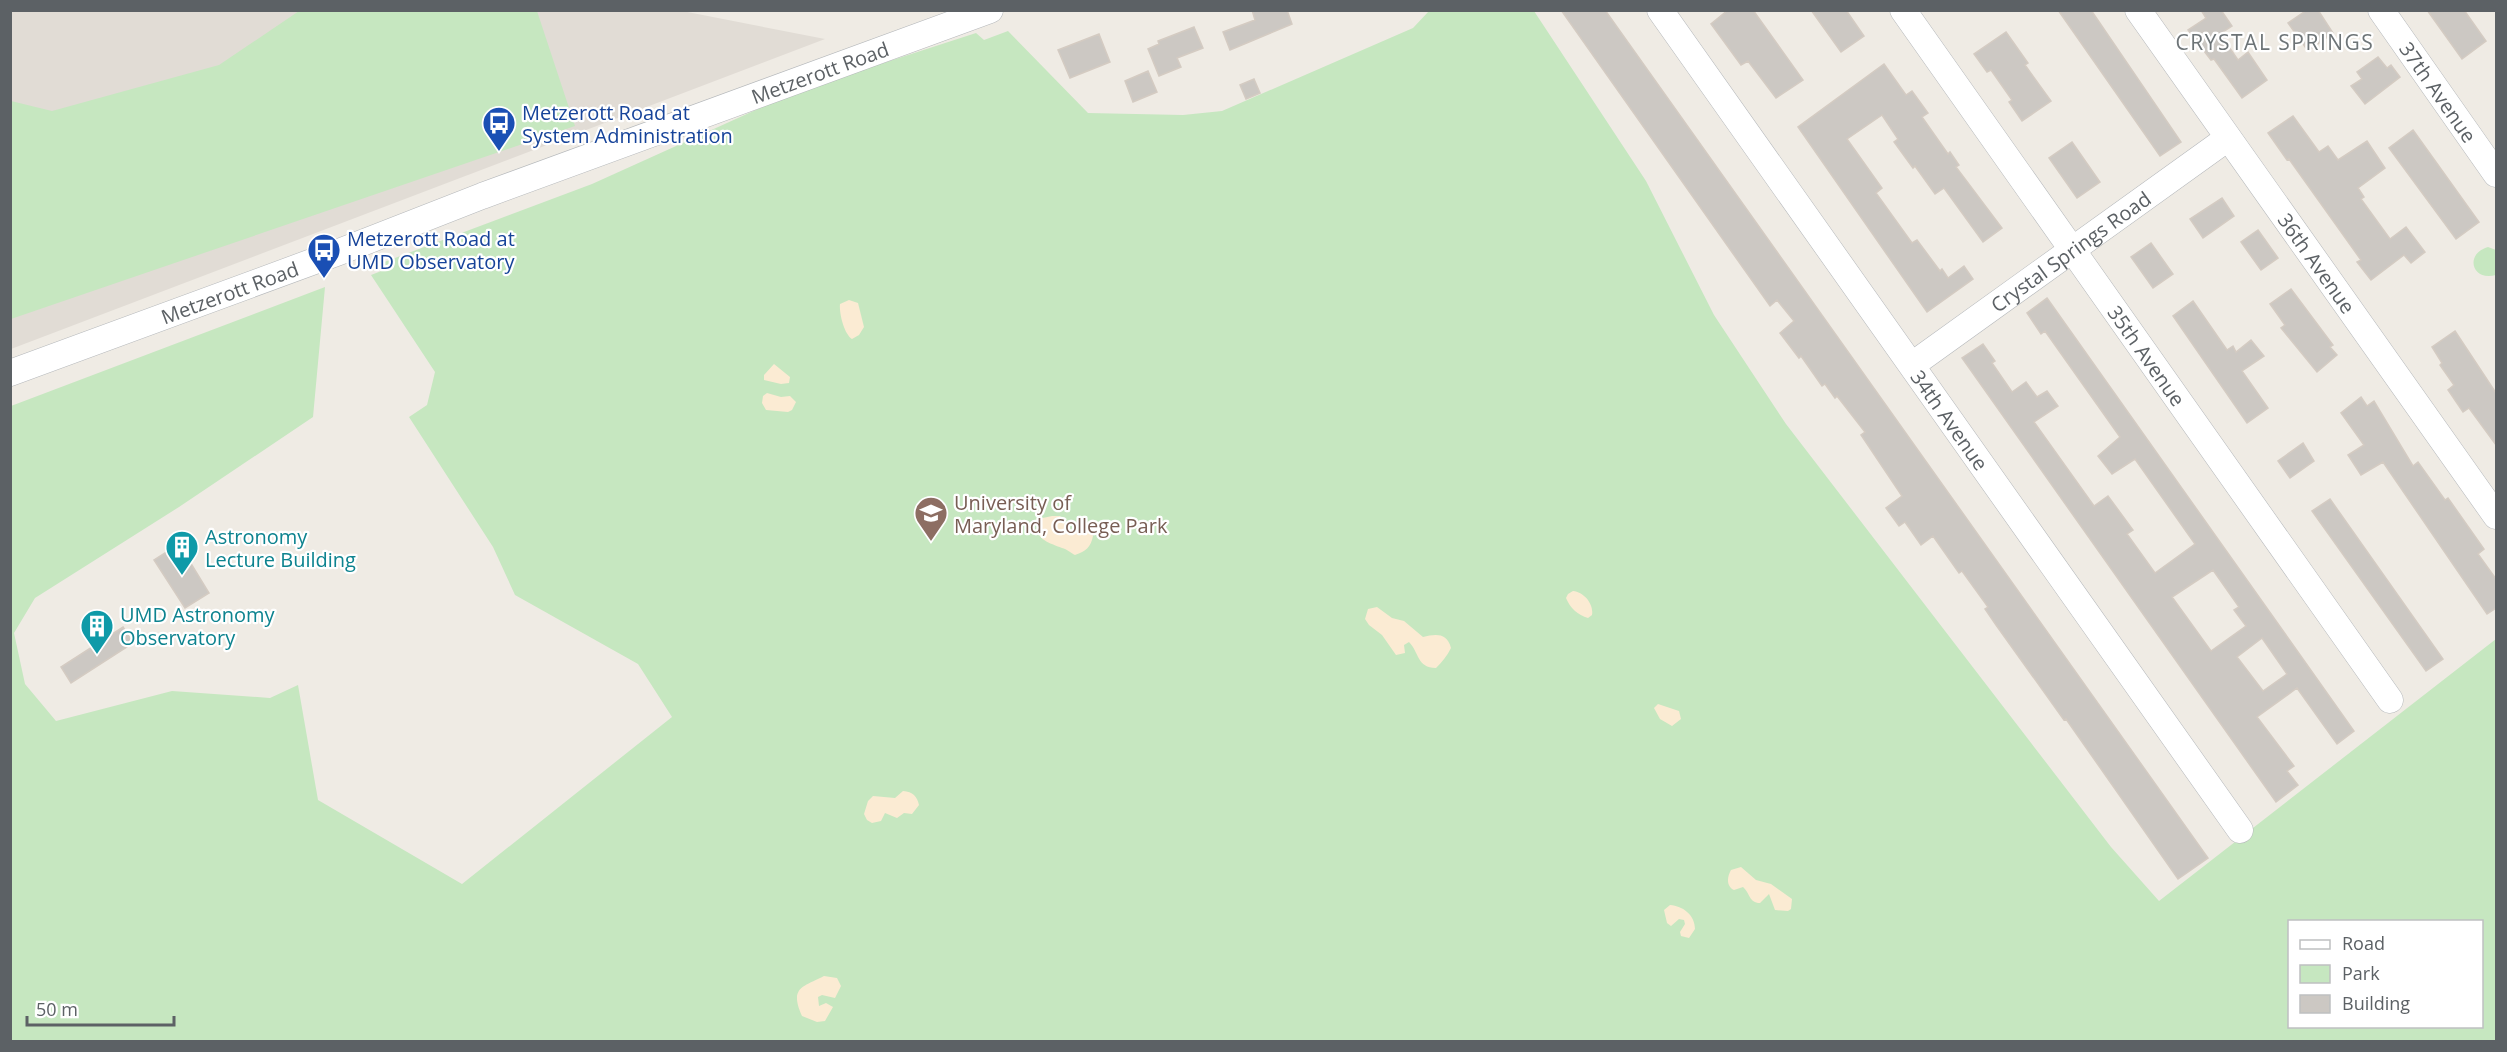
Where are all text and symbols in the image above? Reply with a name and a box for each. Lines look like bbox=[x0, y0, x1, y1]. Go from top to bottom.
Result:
district label: CRYSTAL SPRINGS bbox=[2176, 28, 2374, 56]
street label: Metzerott Road bbox=[747, 35, 892, 110]
street label: 37th Avenue bbox=[2394, 36, 2483, 148]
place label: Metzerott Road at System Administration bbox=[522, 99, 733, 149]
bus stop icon: Metzerott Road at System Administration bbox=[481, 105, 517, 152]
street label: Crystal Springs Road bbox=[1985, 185, 2156, 318]
street label: 36th Avenue bbox=[2272, 207, 2362, 319]
place label: Metzerott Road at UMD Observatory bbox=[347, 225, 515, 275]
bus stop icon: Metzerott Road at UMD Observatory bbox=[306, 232, 342, 279]
street label: Metzerott Road bbox=[157, 255, 302, 330]
street label: 35th Avenue bbox=[2102, 300, 2192, 411]
street label: 34th Avenue bbox=[1905, 364, 1995, 475]
place label: University of Maryland, College Park bbox=[954, 489, 1168, 539]
school or university icon: University of Maryland, College Park bbox=[913, 495, 949, 542]
place label: Astronomy Lecture Building bbox=[205, 523, 356, 573]
building icon: Astronomy Lecture Building bbox=[164, 529, 200, 576]
place label: UMD Astronomy Observatory bbox=[120, 601, 276, 651]
building icon: UMD Astronomy Observatory bbox=[79, 608, 115, 655]
legend bbox=[2288, 920, 2483, 1028]
text: Road bbox=[2342, 931, 2385, 955]
text: Park bbox=[2342, 961, 2380, 985]
scale bar bbox=[27, 989, 174, 1027]
text: Building bbox=[2342, 991, 2410, 1015]
text: 50 m bbox=[36, 997, 78, 1021]

